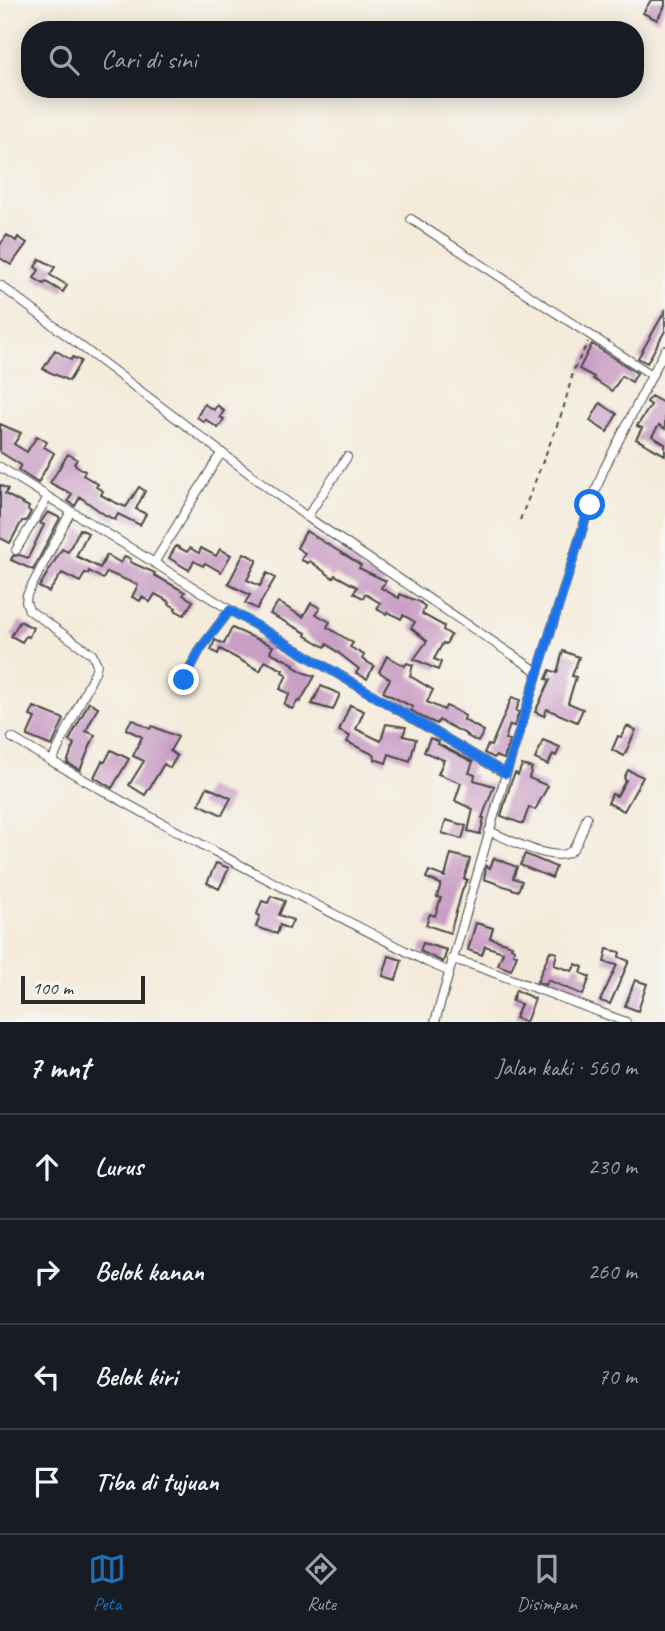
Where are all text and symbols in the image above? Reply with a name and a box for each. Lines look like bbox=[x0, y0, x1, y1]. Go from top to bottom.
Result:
search box bbox=[21, 21, 644, 98]
icon: search bbox=[45, 41, 83, 79]
text: Cari di sini bbox=[101, 43, 197, 76]
route start bbox=[574, 489, 605, 520]
route end bbox=[168, 664, 199, 695]
scale bar bbox=[21, 973, 145, 1005]
text: 100 m bbox=[32, 976, 73, 1000]
text: 7 mnt bbox=[28, 1049, 89, 1087]
text: Jalan kaki · 560 m bbox=[495, 1053, 637, 1082]
icon: ahead bbox=[28, 1148, 66, 1186]
text: Lurus bbox=[95, 1150, 143, 1183]
text: 230 m bbox=[588, 1152, 637, 1181]
icon: right bbox=[28, 1253, 66, 1291]
text: Belok kanan bbox=[95, 1255, 204, 1288]
text: 260 m bbox=[588, 1257, 637, 1286]
icon: left bbox=[28, 1358, 66, 1396]
text: Belok kiri bbox=[95, 1360, 177, 1393]
text: 70 m bbox=[598, 1362, 637, 1391]
icon: arrive bbox=[28, 1463, 66, 1501]
text: Tiba di tujuan bbox=[95, 1465, 219, 1498]
tab: Peta bbox=[88, 1550, 126, 1616]
tab: Rute bbox=[302, 1550, 340, 1616]
tab: Disimpan bbox=[517, 1550, 577, 1616]

